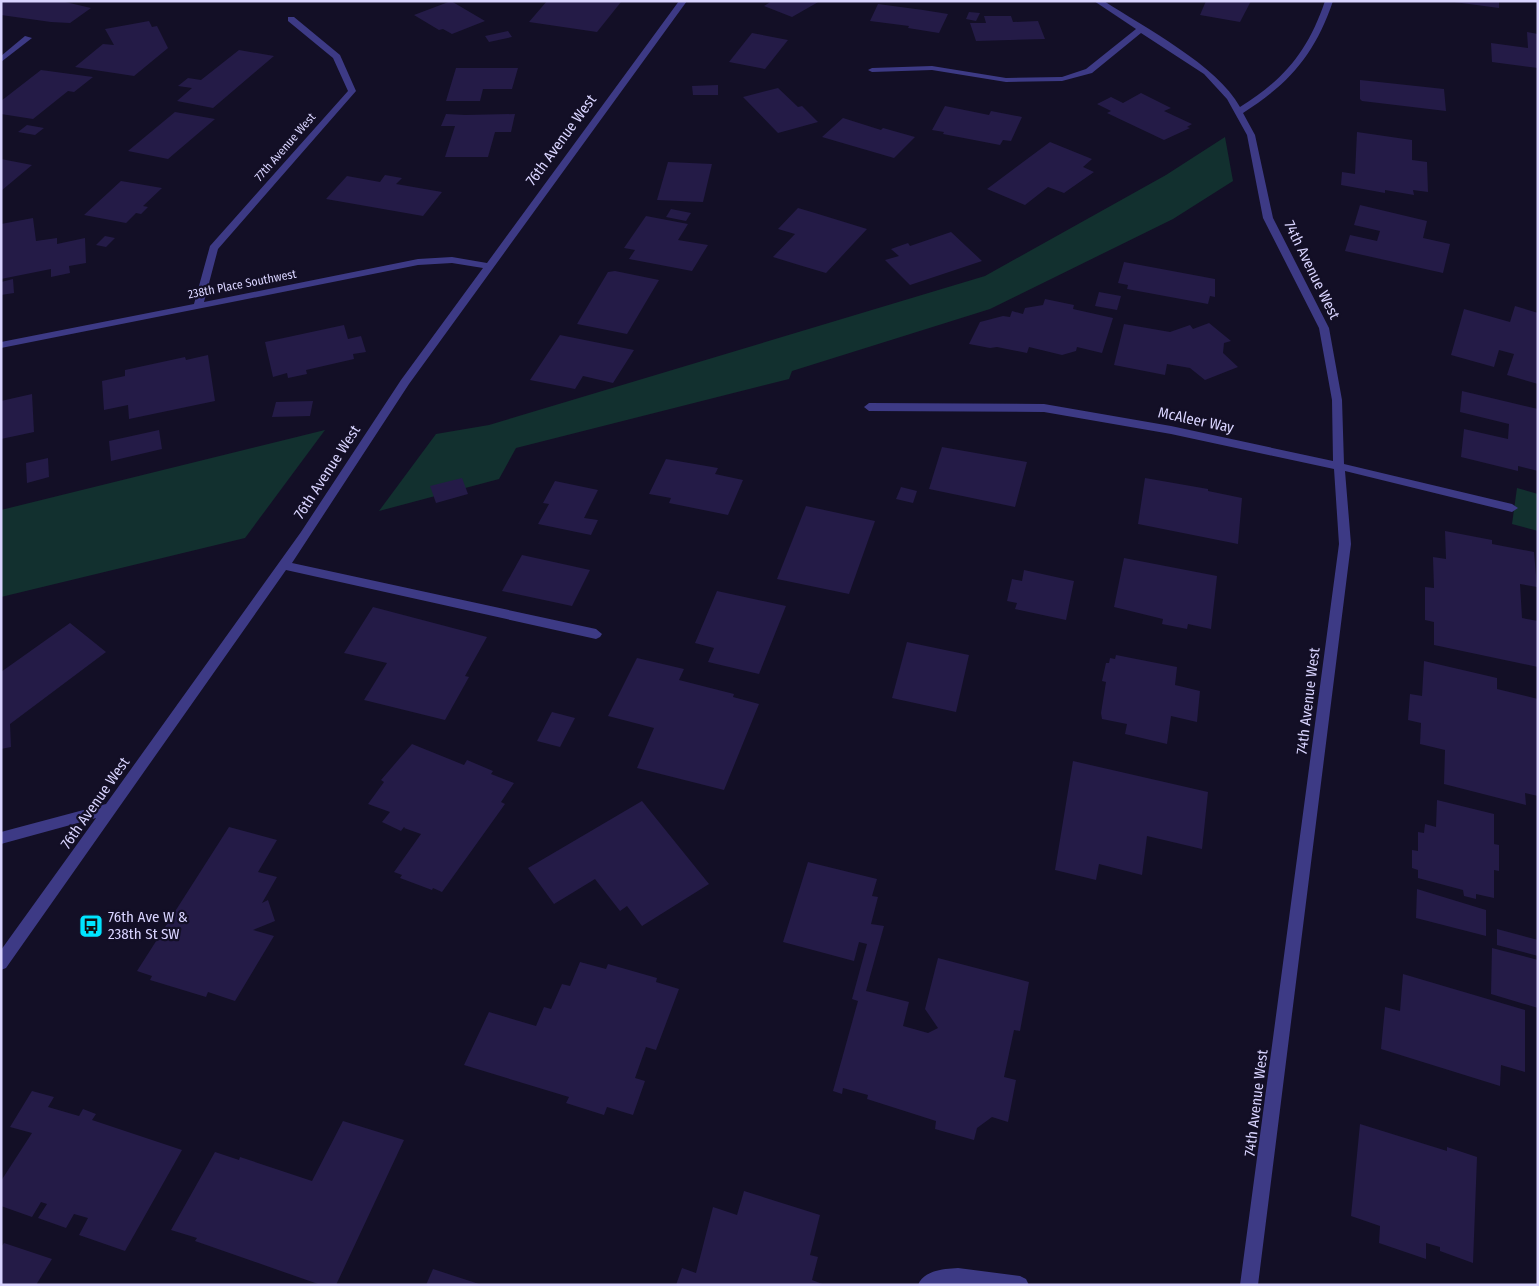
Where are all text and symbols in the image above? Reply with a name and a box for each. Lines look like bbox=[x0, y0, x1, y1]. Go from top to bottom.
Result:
street label: 76th Avenue West bbox=[522, 91, 600, 189]
street label: 77th Avenue West bbox=[252, 110, 318, 184]
street label: 74th Avenue West bbox=[1280, 218, 1344, 322]
street label: 238th Place Southwest bbox=[187, 267, 297, 301]
street label: McAleer Way bbox=[1156, 403, 1236, 437]
street label: 76th Avenue West bbox=[290, 422, 364, 522]
street label: 74th Avenue West bbox=[1293, 646, 1323, 755]
street label: 76th Avenue West bbox=[57, 754, 133, 852]
place label: 76th Ave W & 238th St SW bbox=[108, 908, 188, 943]
bus stop icon: 76th Ave W & 238th St SW bbox=[78, 913, 104, 939]
street label: 74th Avenue West bbox=[1241, 1048, 1271, 1157]

